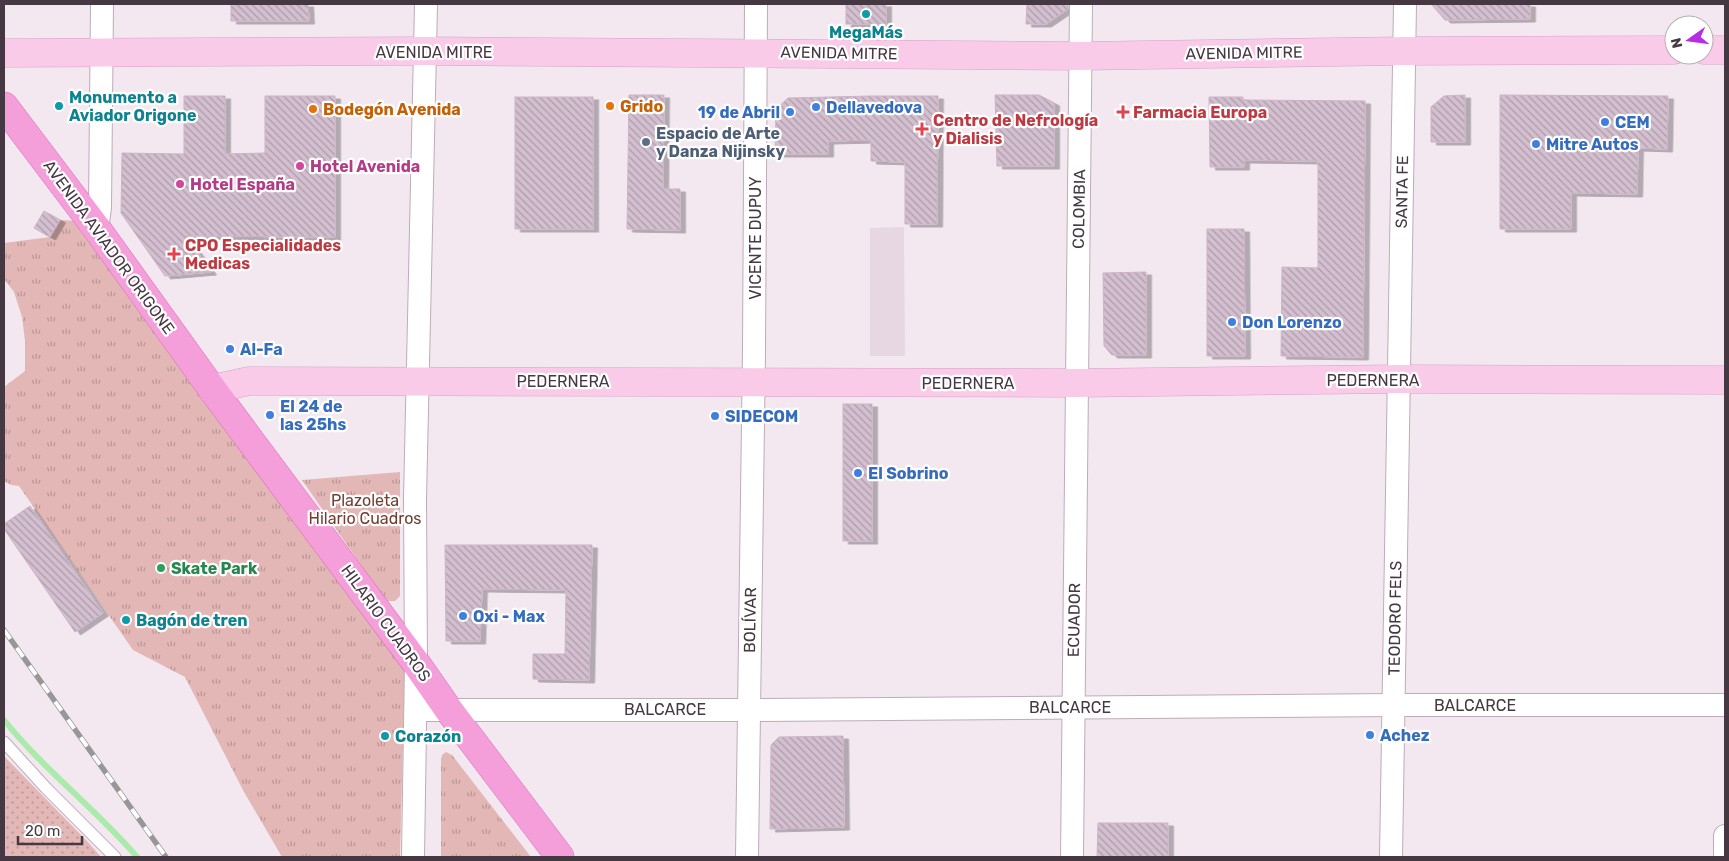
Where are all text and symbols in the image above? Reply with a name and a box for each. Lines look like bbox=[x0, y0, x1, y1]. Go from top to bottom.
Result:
marker: MegaMás bbox=[860, 8, 872, 20]
north arrow bbox=[1664, 15, 1714, 65]
place label: MegaMás bbox=[829, 23, 903, 42]
text: N bbox=[1667, 36, 1686, 50]
street label: AVENIDA MITRE bbox=[780, 42, 898, 64]
street label: AVENIDA MITRE bbox=[1185, 42, 1303, 64]
street label: AVENIDA MITRE bbox=[375, 43, 493, 62]
place label: Monumento a Aviador Origone bbox=[69, 88, 197, 125]
place label: Grido bbox=[620, 97, 663, 116]
place label: Dellavedova bbox=[826, 98, 922, 117]
marker: Monumento a Aviador Origone bbox=[53, 100, 65, 112]
place label: Bodegón Avenida bbox=[323, 100, 461, 119]
marker: Grido bbox=[604, 100, 616, 112]
marker: Dellavedova bbox=[810, 101, 822, 113]
marker: Bodegón Avenida bbox=[307, 103, 319, 115]
place label: 19 de Abril bbox=[698, 103, 780, 122]
place label: Farmacia Europa bbox=[1133, 103, 1267, 122]
marker: 19 de Abril bbox=[784, 106, 796, 118]
marker: Farmacia Europa bbox=[1117, 106, 1129, 118]
place label: Centro de Nefrología y Dialisis bbox=[933, 111, 1098, 148]
place label: CEM bbox=[1615, 113, 1650, 132]
marker: CEM bbox=[1599, 116, 1611, 128]
marker: Centro de Nefrología y Dialisis bbox=[915, 122, 929, 136]
place label: Espacio de Arte y Danza Nijinsky bbox=[656, 124, 785, 161]
place label: Mitre Autos bbox=[1546, 135, 1639, 154]
marker: Espacio de Arte y Danza Nijinsky bbox=[640, 136, 652, 148]
marker: Mitre Autos bbox=[1530, 138, 1542, 150]
street label: SANTA FE bbox=[1392, 155, 1412, 229]
street label: AVENIDA AVIADOR ORIGONE bbox=[40, 156, 178, 338]
place label: Hotel Avenida bbox=[310, 157, 420, 176]
marker: Hotel Avenida bbox=[294, 160, 306, 172]
street label: COLOMBIA bbox=[1069, 169, 1089, 249]
place label: Hotel España bbox=[190, 175, 295, 194]
street label: VICENTE DUPUY bbox=[746, 176, 765, 300]
marker: Hotel España bbox=[174, 178, 186, 190]
place label: CPO Especialidades Medicas bbox=[185, 236, 341, 273]
marker: CPO Especialidades Medicas bbox=[167, 247, 181, 261]
place label: Don Lorenzo bbox=[1242, 313, 1342, 332]
marker: Don Lorenzo bbox=[1226, 316, 1238, 328]
place label: Al-Fa bbox=[240, 340, 283, 359]
marker: Al-Fa bbox=[224, 343, 236, 355]
street label: PEDERNERA bbox=[1326, 371, 1420, 390]
street label: PEDERNERA bbox=[516, 372, 610, 391]
street label: PEDERNERA bbox=[921, 374, 1015, 393]
place label: El 24 de las 25hs bbox=[280, 397, 346, 434]
place label: SIDECOM bbox=[725, 407, 798, 426]
marker: El 24 de las 25hs bbox=[264, 409, 276, 421]
marker: SIDECOM bbox=[709, 410, 721, 422]
place label: El Sobrino bbox=[868, 464, 949, 483]
marker: El Sobrino bbox=[852, 467, 864, 479]
park label: Plazoleta Hilario Cuadros bbox=[309, 491, 421, 528]
place label: Skate Park bbox=[171, 559, 258, 578]
street label: TEODORO FELS bbox=[1384, 560, 1406, 676]
street label: HILARIO CUADROS bbox=[337, 561, 435, 685]
marker: Skate Park bbox=[155, 562, 167, 574]
street label: ECUADOR bbox=[1064, 583, 1084, 657]
street label: BOLÍVAR bbox=[740, 587, 760, 653]
place label: Oxi - Max bbox=[473, 607, 545, 626]
marker: Oxi - Max bbox=[457, 610, 469, 622]
place label: Bagón de tren bbox=[136, 611, 247, 630]
marker: Bagón de tren bbox=[120, 614, 132, 626]
street label: BALCARCE bbox=[1434, 696, 1516, 715]
street label: BALCARCE bbox=[1029, 698, 1111, 717]
street label: BALCARCE bbox=[624, 700, 706, 719]
place label: Achez bbox=[1380, 726, 1430, 745]
place label: Corazón bbox=[395, 727, 461, 746]
marker: Achez bbox=[1364, 729, 1376, 741]
marker: Corazón bbox=[379, 730, 391, 742]
scale bar bbox=[18, 814, 81, 846]
text: 20 m bbox=[25, 822, 60, 840]

